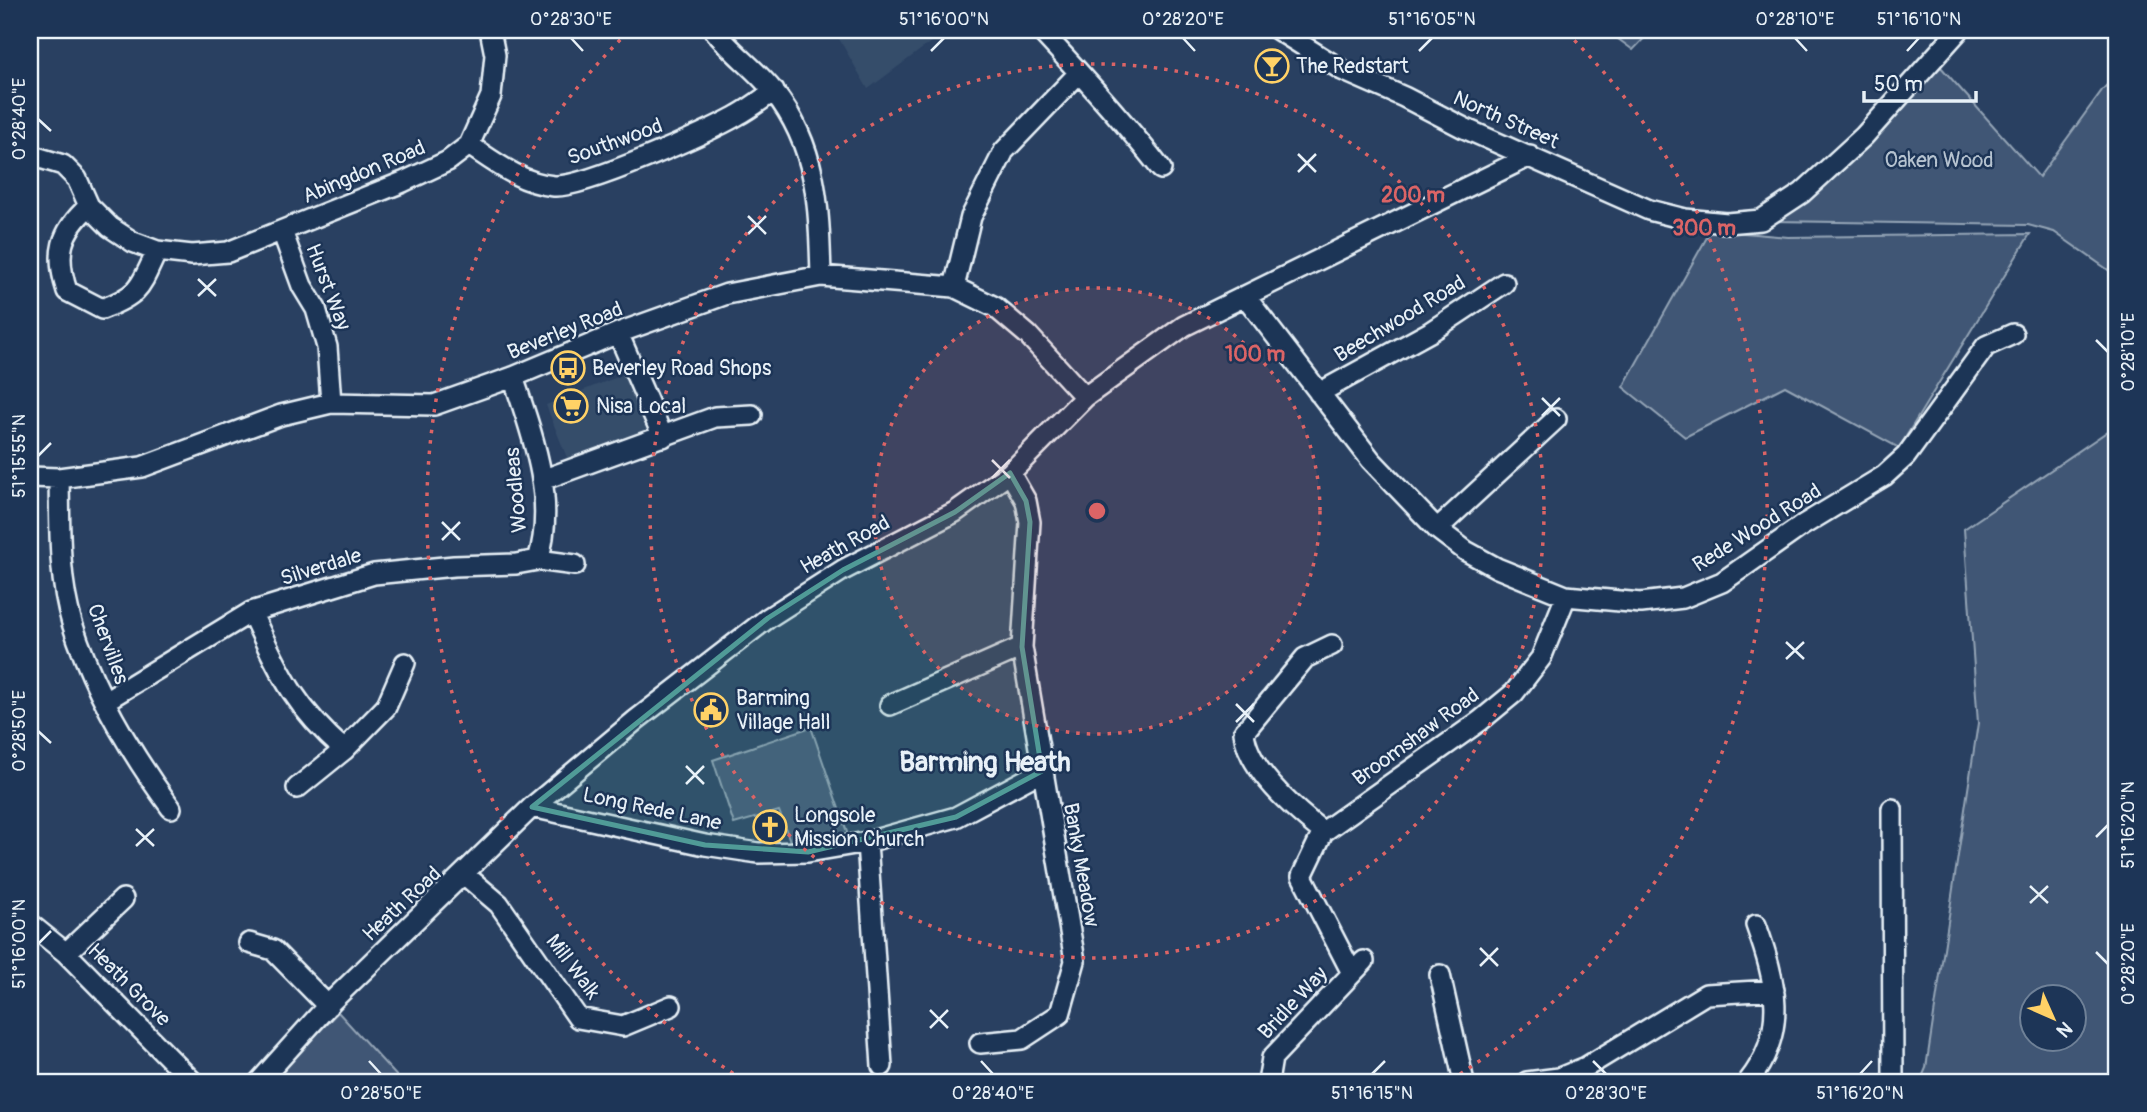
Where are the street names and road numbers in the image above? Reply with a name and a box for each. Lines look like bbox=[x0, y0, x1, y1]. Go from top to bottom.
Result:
street label: North Street bbox=[1449, 85, 1563, 155]
street label: Southwood bbox=[564, 112, 666, 172]
street label: Abingdon Road bbox=[299, 134, 429, 210]
street label: Hurst Way bbox=[299, 240, 357, 334]
street label: Beechwood Road bbox=[1330, 269, 1470, 369]
street label: Beverley Road bbox=[503, 296, 627, 366]
street label: Woodleas bbox=[499, 446, 533, 534]
street label: Rede Wood Road bbox=[1688, 478, 1826, 578]
street label: Heath Road bbox=[795, 509, 895, 581]
street label: Silverdale bbox=[277, 542, 365, 592]
street label: Chervilles bbox=[81, 600, 135, 688]
street label: Broomshaw Road bbox=[1347, 682, 1485, 792]
street label: Long Rede Lane bbox=[580, 781, 724, 837]
street label: Banky Meadow bbox=[1057, 801, 1105, 929]
street label: Heath Road bbox=[357, 861, 447, 947]
street label: Mill Walk bbox=[540, 929, 606, 1005]
street label: Heath Grove bbox=[82, 938, 177, 1033]
street label: Bridle Way bbox=[1252, 961, 1334, 1045]

